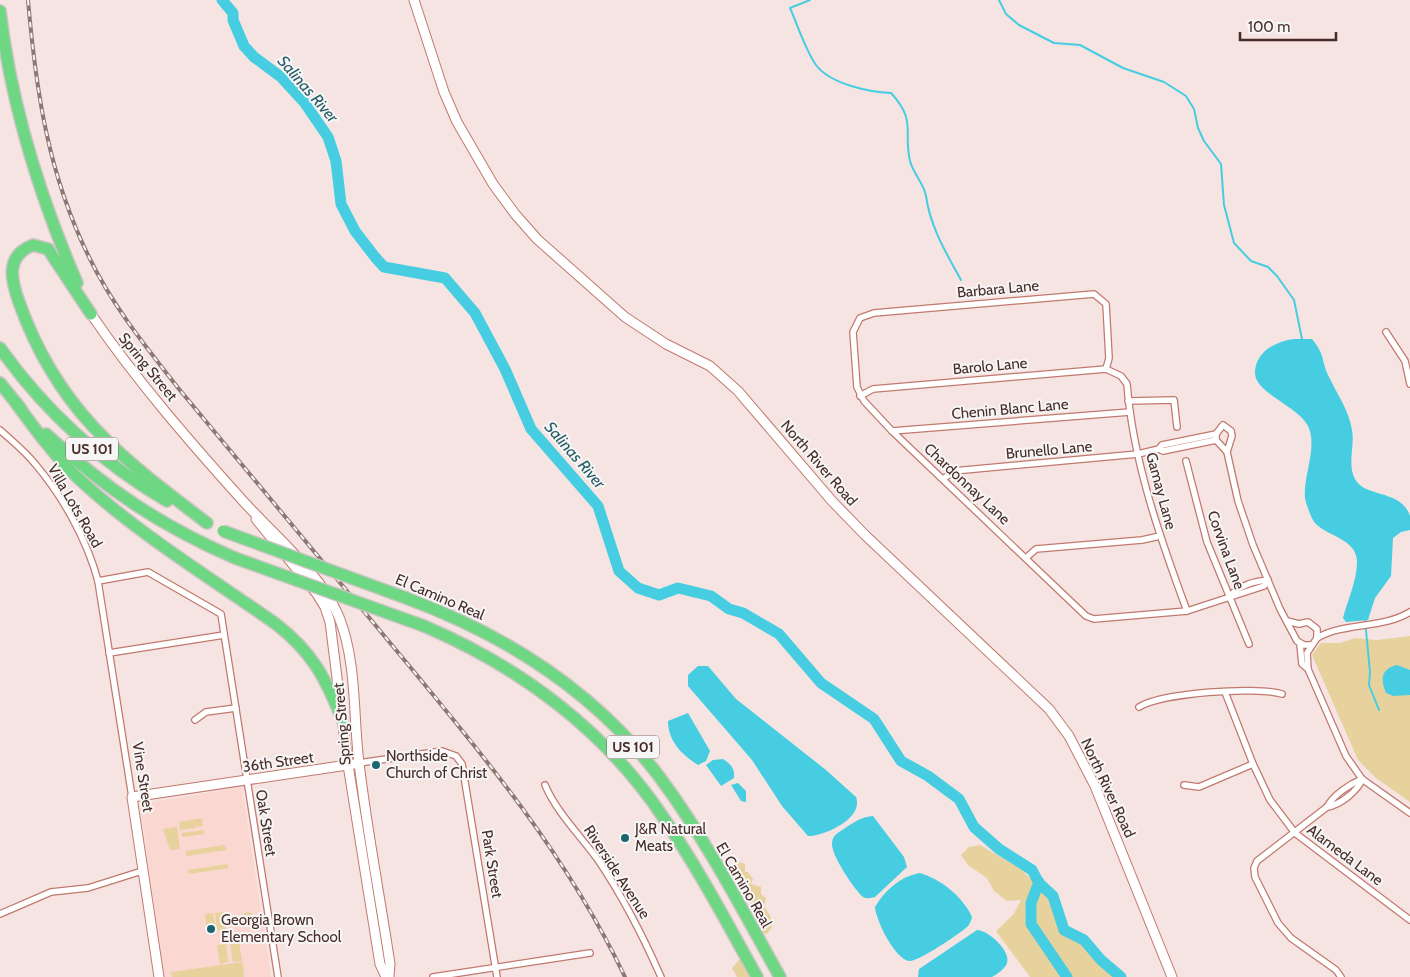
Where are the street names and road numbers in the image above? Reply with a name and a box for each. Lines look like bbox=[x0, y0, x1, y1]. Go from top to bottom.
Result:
street label: Barbara Lane bbox=[956, 276, 1040, 302]
street label: Spring Street bbox=[115, 329, 181, 405]
street label: Barolo Lane bbox=[952, 354, 1028, 378]
street label: Chenin Blanc Lane bbox=[951, 395, 1070, 423]
street label: North River Road bbox=[777, 416, 861, 510]
street label: Brunello Lane bbox=[1005, 437, 1093, 463]
road number: US 101 bbox=[66, 438, 118, 460]
street label: Chardonnay Lane bbox=[920, 440, 1014, 529]
street label: Gamay Lane bbox=[1142, 450, 1180, 532]
street label: Villa Lots Road bbox=[44, 461, 106, 551]
street label: Corvina Lane bbox=[1203, 508, 1249, 592]
street label: El Camino Real bbox=[393, 570, 488, 624]
street label: Spring Street bbox=[329, 682, 355, 766]
street label: North River Road bbox=[1077, 735, 1139, 841]
road number: US 101 bbox=[607, 736, 659, 759]
street label: Vine Street bbox=[129, 741, 157, 813]
street label: 36th Street bbox=[241, 748, 315, 776]
street label: Oak Street bbox=[252, 788, 280, 858]
street label: Alameda Lane bbox=[1303, 821, 1387, 890]
street label: Riverside Avenue bbox=[580, 822, 654, 923]
street label: Park Street bbox=[478, 829, 506, 899]
street label: El Camino Real bbox=[712, 839, 776, 931]

